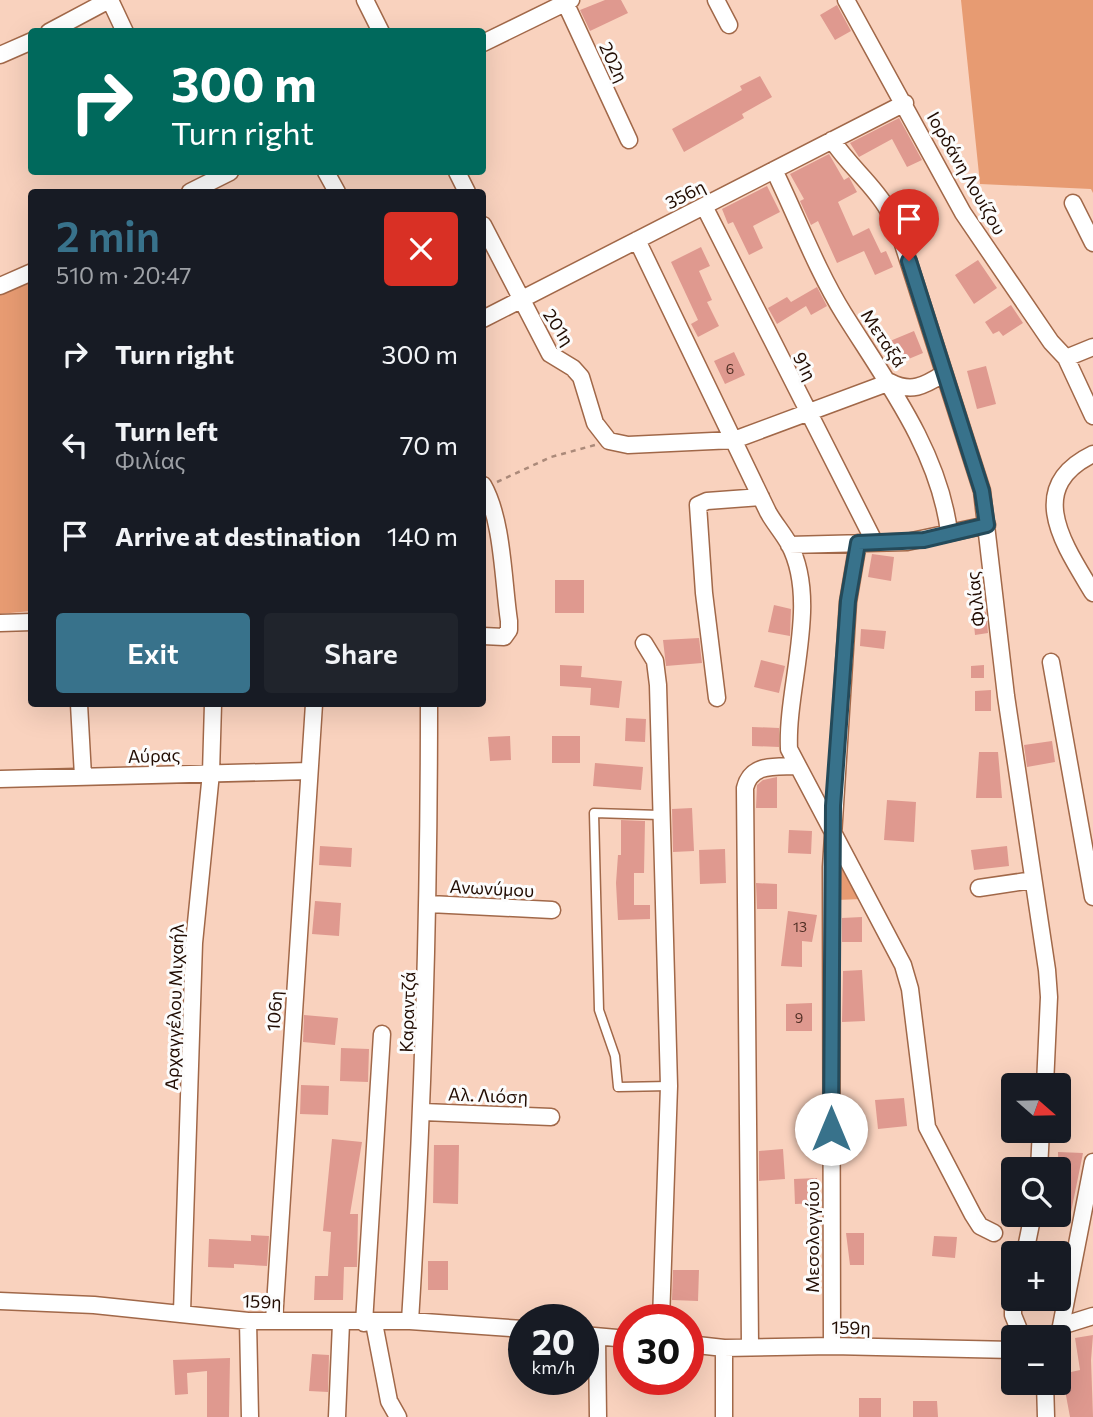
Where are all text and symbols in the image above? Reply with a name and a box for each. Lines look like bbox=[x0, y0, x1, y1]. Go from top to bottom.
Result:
street label: 202η bbox=[595, 38, 633, 86]
text: 300 m bbox=[171, 52, 317, 112]
icon: right bbox=[56, 56, 147, 147]
street label: Ιορδάνη Λουίζου bbox=[923, 108, 1011, 238]
text: Turn right bbox=[171, 112, 314, 152]
street label: 356η bbox=[661, 175, 709, 213]
pin bbox=[879, 189, 939, 261]
icon: arrive bbox=[890, 200, 928, 238]
text: 2 min bbox=[56, 209, 160, 261]
button: close bbox=[384, 212, 458, 286]
text: 510 m · 20:47 bbox=[56, 261, 191, 289]
street label: 201η bbox=[539, 304, 579, 350]
street label: Μεταξά bbox=[857, 305, 911, 371]
icon: right bbox=[56, 335, 94, 373]
text: Turn right bbox=[115, 338, 234, 369]
text: 300 m bbox=[382, 338, 458, 369]
street label: 91η bbox=[789, 348, 821, 384]
house number: 6 bbox=[726, 360, 734, 377]
text: Turn left bbox=[115, 415, 218, 446]
icon: left bbox=[56, 426, 94, 464]
text: 70 m bbox=[400, 429, 458, 460]
text: Φιλίας bbox=[115, 446, 186, 474]
icon: arrive bbox=[56, 517, 94, 555]
text: Arrive at destination bbox=[115, 520, 361, 551]
text: 140 m bbox=[387, 520, 458, 551]
street label: Φιλίας bbox=[961, 570, 989, 628]
button: Exit bbox=[56, 613, 250, 693]
button: Share bbox=[264, 613, 458, 693]
street label: Αύρας bbox=[127, 743, 181, 767]
street label: Ανωνύμου bbox=[449, 875, 535, 901]
house number: 13 bbox=[793, 918, 807, 935]
street label: Αρχαγγέλου Μιχαήλ bbox=[160, 923, 188, 1091]
street label: Καραντζά bbox=[395, 971, 419, 1053]
street label: 106η bbox=[262, 990, 286, 1032]
house number: 9 bbox=[795, 1009, 803, 1026]
north arrow bbox=[1001, 1073, 1071, 1143]
map controls bbox=[1001, 1073, 1071, 1395]
street label: Αλ. Λιόση bbox=[448, 1083, 528, 1107]
position arrow bbox=[794, 1092, 868, 1166]
button: search bbox=[1001, 1157, 1071, 1227]
street label: Μεσολογγίου bbox=[801, 1181, 823, 1293]
button: + bbox=[1001, 1241, 1071, 1311]
street label: 159η bbox=[242, 1289, 282, 1313]
speed limit sign: 30 bbox=[613, 1304, 704, 1395]
street label: 159η bbox=[831, 1316, 871, 1338]
text: 20 bbox=[532, 1319, 575, 1362]
button: − bbox=[1001, 1325, 1071, 1395]
text: km/h bbox=[532, 1356, 575, 1378]

